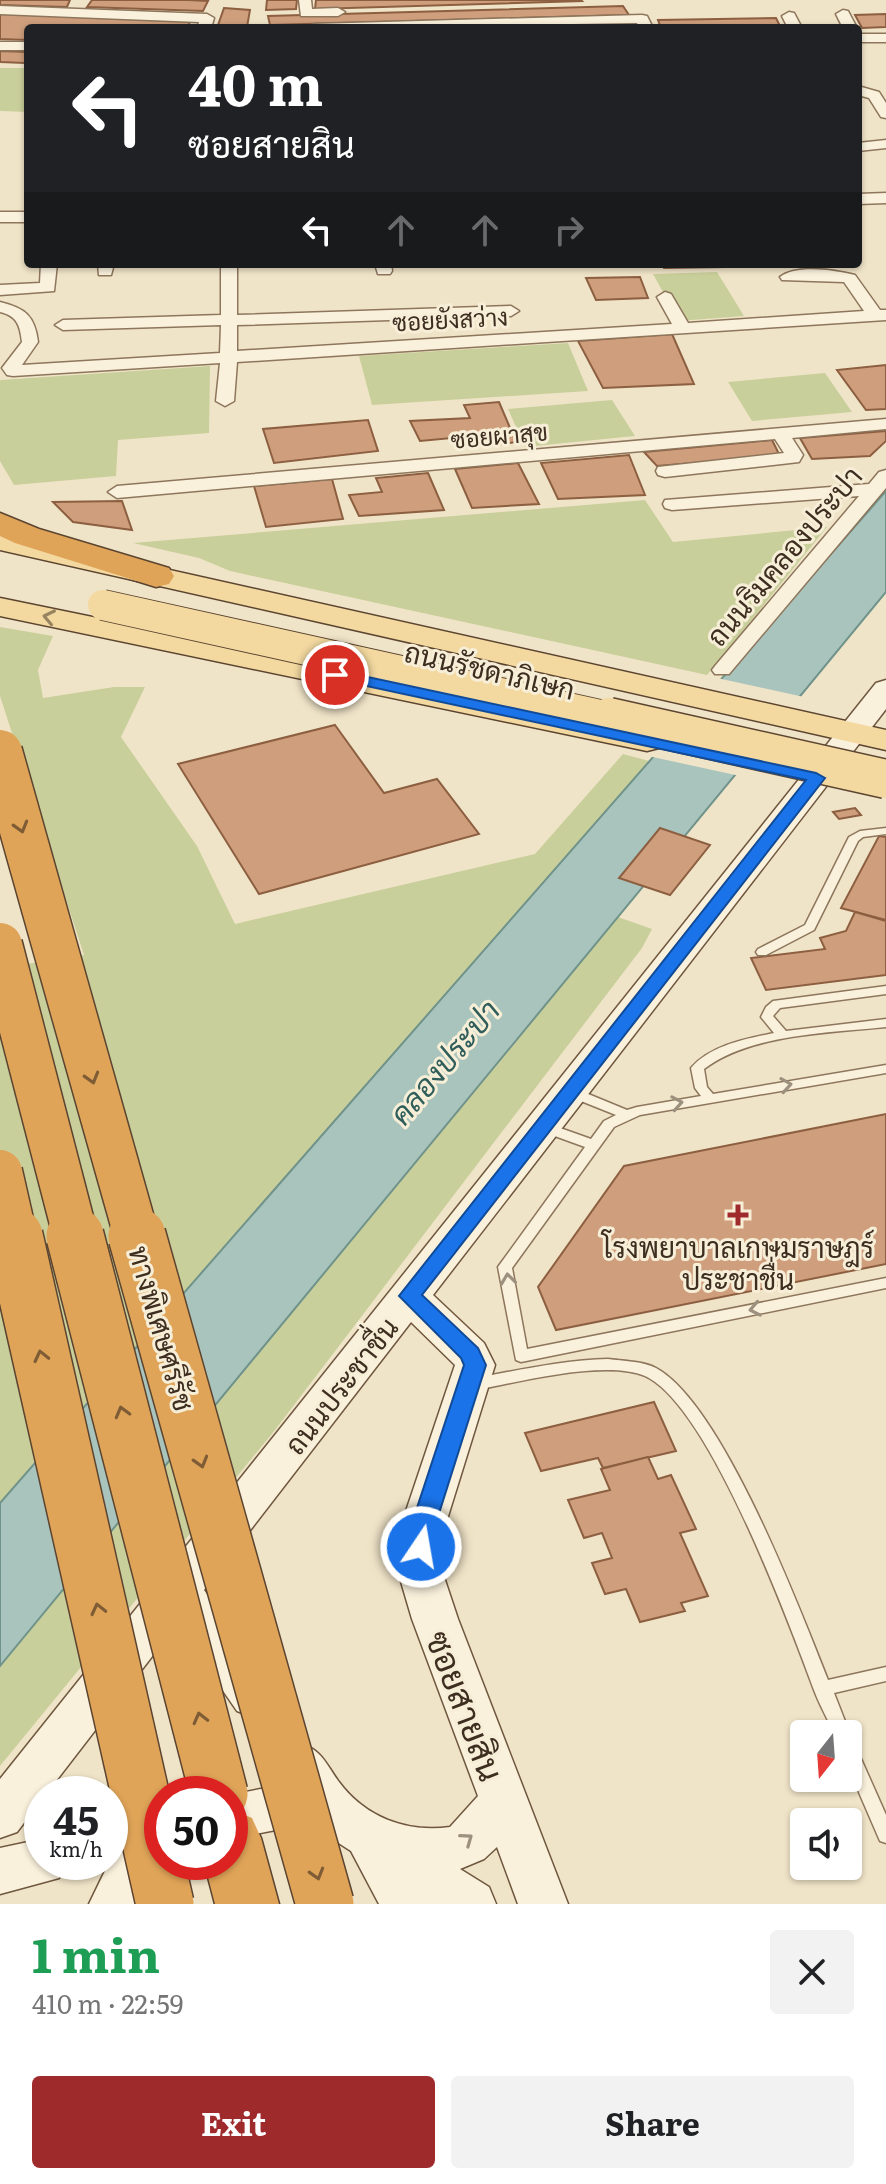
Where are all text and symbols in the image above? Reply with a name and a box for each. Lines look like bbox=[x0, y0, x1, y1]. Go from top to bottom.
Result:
text: 40 m bbox=[188, 40, 323, 123]
icon: left bbox=[56, 56, 160, 160]
text: ซอยสายสิน bbox=[188, 116, 355, 169]
icon: left bbox=[295, 208, 339, 252]
icon: ahead bbox=[379, 208, 423, 252]
icon: ahead bbox=[463, 208, 507, 252]
icon: right bbox=[547, 208, 591, 252]
street label: ซอยยังสว่าง bbox=[391, 297, 509, 339]
street label: ซอยผาสุข bbox=[449, 412, 549, 457]
street label: ถนนริมคลองประปา bbox=[695, 456, 871, 654]
one-way arrow bbox=[43, 609, 56, 626]
street label: ถนนรัชดาภิเษก bbox=[401, 629, 579, 709]
pin bbox=[301, 641, 369, 709]
icon: arrive bbox=[313, 653, 357, 697]
one-way arrow bbox=[12, 820, 28, 834]
water label: คลองประปา bbox=[378, 989, 508, 1133]
one-way arrow bbox=[83, 1070, 99, 1084]
one-way arrow bbox=[779, 1077, 793, 1094]
one-way arrow bbox=[670, 1096, 683, 1113]
marker: โรงพยาบาลเกษมราษฎร์ ประชาชื่น bbox=[727, 1204, 749, 1226]
place label: โรงพยาบาลเกษมราษฎร์ ประชาชื่น bbox=[600, 1225, 874, 1299]
street label: ทางพิเศษศรีรัช bbox=[119, 1240, 207, 1416]
one-way arrow bbox=[500, 1272, 517, 1286]
one-way arrow bbox=[748, 1300, 762, 1317]
street label: ถนนประชาชื่น bbox=[272, 1307, 407, 1463]
one-way arrow bbox=[33, 1349, 50, 1363]
one-way arrow bbox=[114, 1406, 131, 1420]
one-way arrow bbox=[191, 1455, 208, 1469]
position arrow bbox=[379, 1505, 463, 1589]
one-way arrow bbox=[90, 1603, 107, 1617]
street label: ซอยสายสิน bbox=[415, 1623, 519, 1787]
one-way arrow bbox=[192, 1712, 209, 1726]
north arrow bbox=[790, 1720, 862, 1792]
map controls bbox=[790, 1720, 862, 1880]
speed limit sign: 50 bbox=[144, 1776, 248, 1880]
text: 45 bbox=[53, 1788, 99, 1847]
button: sound bbox=[790, 1808, 862, 1880]
text: km/h bbox=[49, 1833, 103, 1863]
one-way arrow bbox=[458, 1834, 473, 1849]
one-way arrow bbox=[308, 1867, 324, 1881]
text: 1 min bbox=[32, 1917, 160, 1988]
button: close bbox=[770, 1930, 854, 2014]
text: 410 m · 22:59 bbox=[32, 1983, 183, 2022]
button: Exit bbox=[32, 2076, 435, 2168]
button: Share bbox=[451, 2076, 854, 2168]

